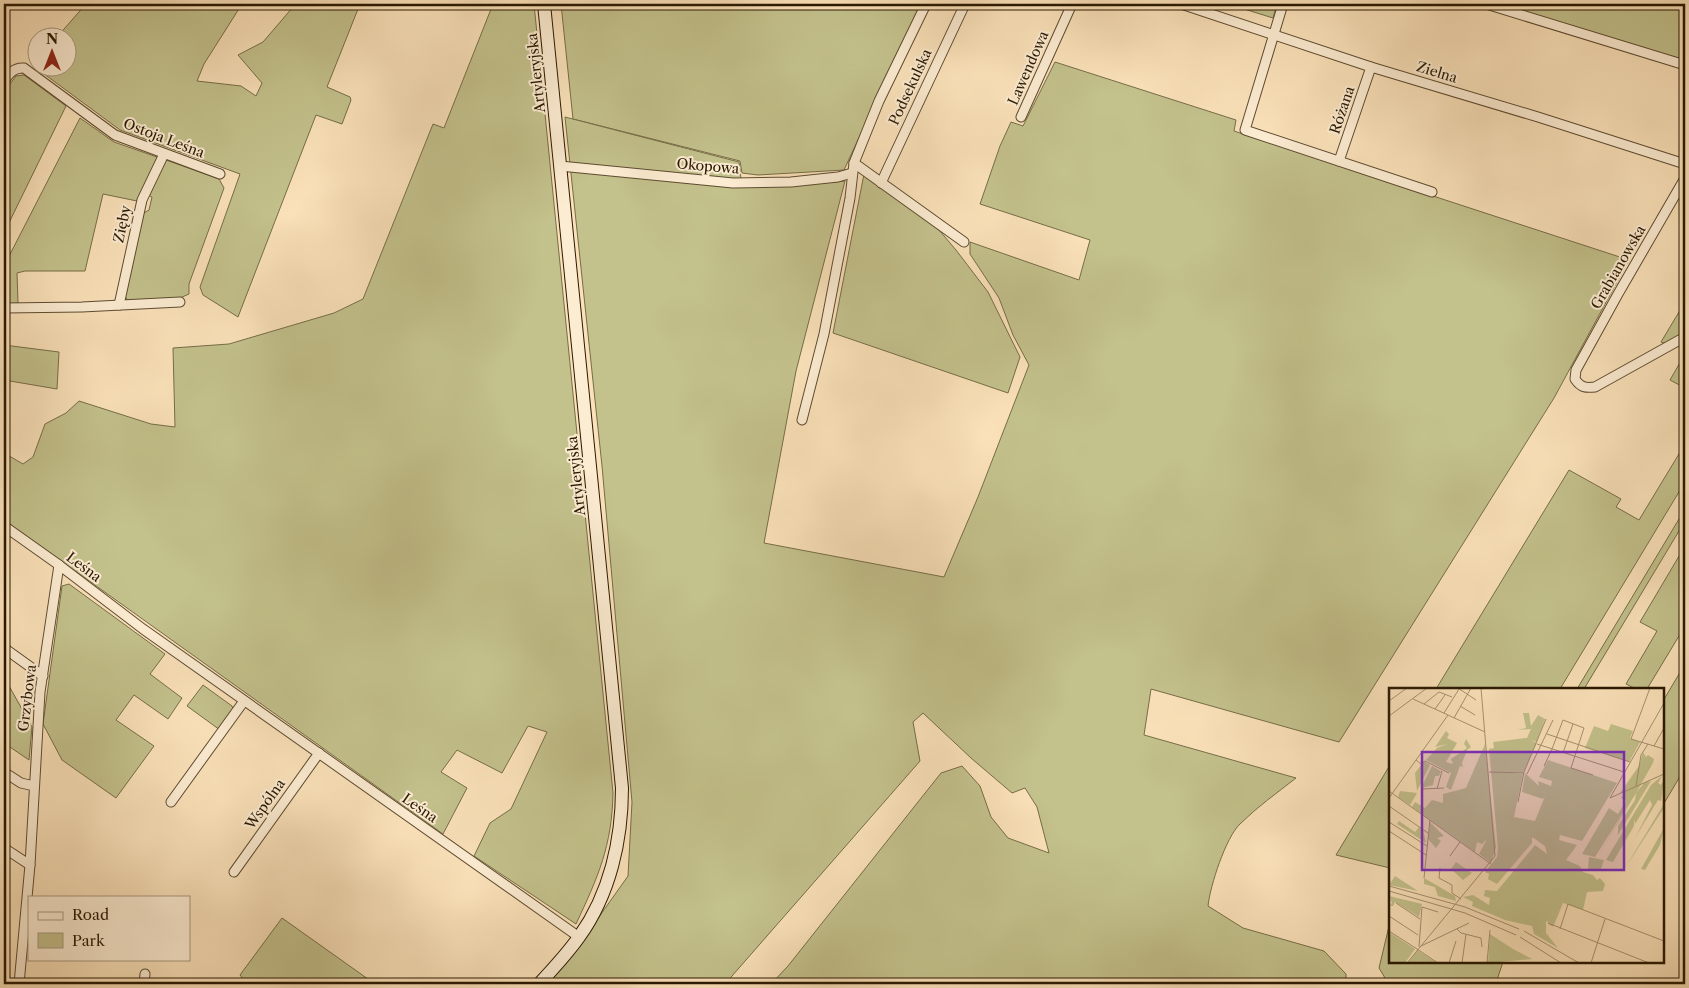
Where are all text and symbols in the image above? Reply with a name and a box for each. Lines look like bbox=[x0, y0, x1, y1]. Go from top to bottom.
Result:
north arrow bbox=[28, 28, 78, 78]
street label: Lawendowa bbox=[1004, 28, 1053, 108]
text: N bbox=[46, 30, 58, 48]
street label: Artyleryjska bbox=[523, 32, 549, 115]
street label: Podsekulska bbox=[884, 45, 936, 128]
street label: Zielna bbox=[1414, 57, 1460, 87]
street label: Różana bbox=[1325, 83, 1359, 136]
street label: Ostoja Leśna bbox=[121, 114, 208, 162]
street label: Okopowa bbox=[676, 154, 741, 178]
street label: Zięby bbox=[109, 204, 135, 244]
street label: Grabianowska bbox=[1587, 221, 1650, 312]
street label: Artyleryjska bbox=[563, 435, 589, 518]
street label: Leśna bbox=[63, 548, 106, 586]
street label: Grzybowa bbox=[14, 663, 40, 733]
inset map bbox=[1389, 688, 1664, 963]
street label: Wspólna bbox=[240, 775, 289, 834]
street label: Leśna bbox=[399, 789, 442, 827]
legend bbox=[28, 896, 190, 960]
text: Road bbox=[72, 905, 109, 924]
text: Park bbox=[72, 931, 106, 950]

